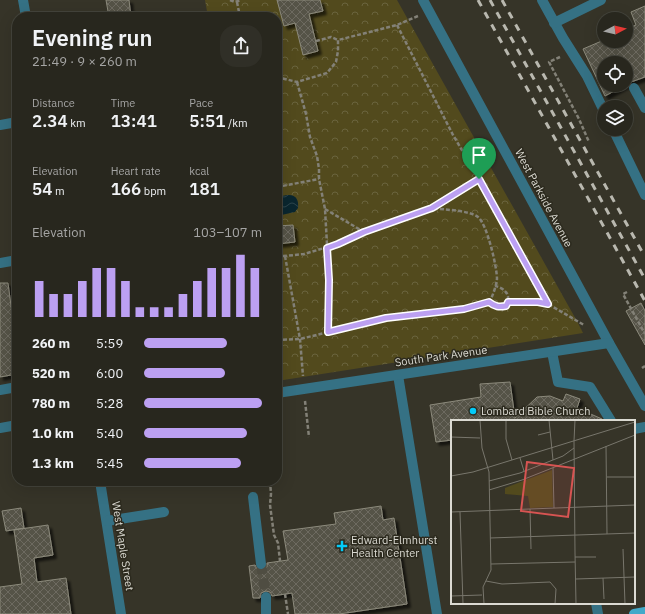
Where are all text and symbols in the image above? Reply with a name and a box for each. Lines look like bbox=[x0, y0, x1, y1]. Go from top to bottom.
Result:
north arrow bbox=[597, 12, 633, 48]
map controls bbox=[597, 12, 633, 136]
text: Evening run bbox=[32, 23, 152, 52]
button: share bbox=[220, 25, 262, 67]
text: 21:49 · 9 × 260 m bbox=[32, 53, 137, 70]
button: locate bbox=[597, 56, 633, 92]
text: Distance bbox=[32, 96, 75, 110]
text: Time bbox=[111, 96, 135, 110]
text: Pace bbox=[189, 96, 213, 110]
button: layers bbox=[597, 100, 633, 136]
text: 2.34 bbox=[32, 110, 68, 132]
text: 13:41 bbox=[111, 110, 157, 132]
text: 5:51 bbox=[189, 110, 225, 132]
text: km bbox=[68, 116, 86, 130]
text: /km bbox=[225, 116, 248, 130]
pin bbox=[462, 138, 496, 179]
icon: arrive bbox=[468, 144, 490, 166]
street label: West Parkside Avenue bbox=[512, 146, 576, 250]
text: Elevation bbox=[32, 164, 78, 178]
text: Heart rate bbox=[111, 164, 161, 178]
text: kcal bbox=[189, 164, 209, 178]
text: 54 bbox=[32, 178, 52, 200]
text: 166 bbox=[111, 178, 141, 200]
text: 181 bbox=[189, 178, 220, 200]
text: m bbox=[52, 184, 65, 198]
text: bpm bbox=[141, 184, 166, 198]
text: Elevation bbox=[32, 224, 86, 241]
text: 103–107 m bbox=[193, 224, 262, 241]
text: 260 m bbox=[32, 335, 70, 352]
text: 5:59 bbox=[96, 335, 123, 352]
street label: South Park Avenue bbox=[394, 343, 488, 369]
text: 520 m bbox=[32, 365, 70, 382]
text: 6:00 bbox=[96, 365, 123, 382]
text: 780 m bbox=[32, 395, 70, 412]
text: 5:28 bbox=[96, 395, 123, 412]
place label: Lombard Bible Church bbox=[481, 404, 590, 418]
marker: Lombard Bible Church bbox=[468, 406, 478, 416]
inset map bbox=[451, 420, 635, 604]
text: 1.0 km bbox=[32, 425, 74, 442]
text: 5:40 bbox=[96, 425, 123, 442]
text: 1.3 km bbox=[32, 455, 74, 472]
text: 5:45 bbox=[96, 455, 123, 472]
street label: West Maple Street bbox=[109, 500, 137, 592]
place label: Edward-Elmhurst Health Center bbox=[351, 533, 437, 560]
marker: Edward-Elmhurst Health Center bbox=[336, 540, 348, 552]

